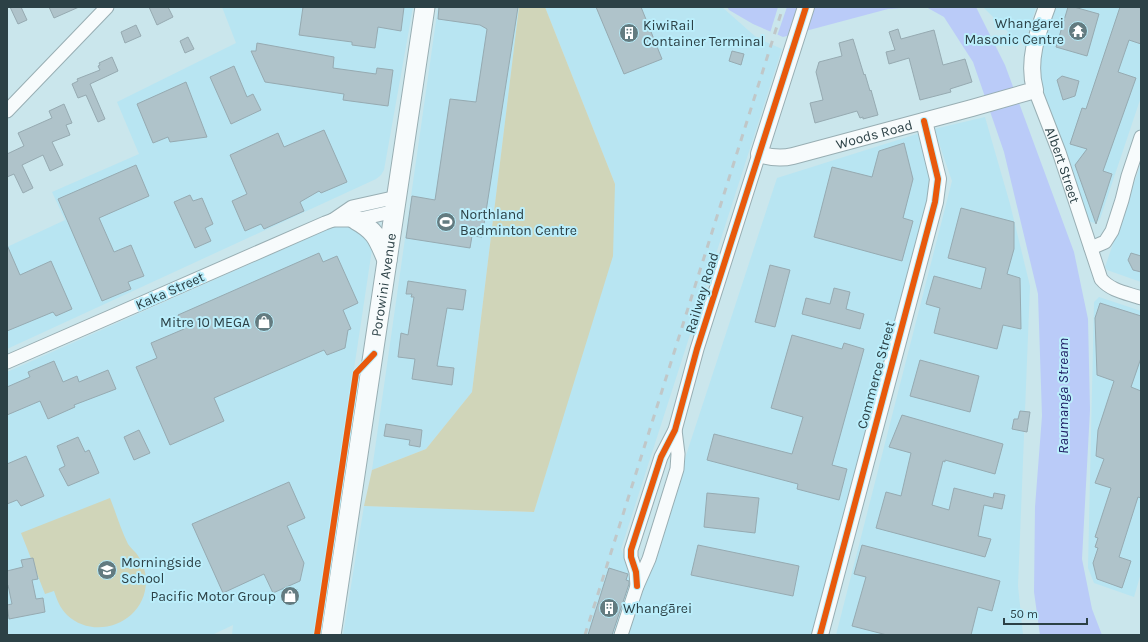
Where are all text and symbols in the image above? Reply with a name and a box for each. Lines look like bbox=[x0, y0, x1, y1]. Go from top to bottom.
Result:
place label: Whangarei Masonic Centre bbox=[965, 15, 1064, 48]
place label: KiwiRail Container Terminal bbox=[643, 17, 764, 50]
temple icon: Whangarei Masonic Centre bbox=[1067, 20, 1089, 42]
building icon: KiwiRail Container Terminal bbox=[618, 22, 640, 44]
street label: Woods Road bbox=[834, 116, 914, 153]
street label: Albert Street bbox=[1042, 124, 1084, 205]
place label: Northland Badminton Centre bbox=[460, 206, 577, 239]
sports icon: Northland Badminton Centre bbox=[435, 211, 457, 233]
street label: Porowini Avenue bbox=[367, 232, 400, 338]
street label: Railway Road bbox=[682, 250, 722, 336]
street label: Kaka Street bbox=[133, 268, 207, 314]
shop icon: Mitre 10 MEGA bbox=[253, 311, 275, 333]
place label: Mitre 10 MEGA bbox=[160, 314, 250, 331]
street label: Commerce Street bbox=[853, 319, 899, 431]
water label: Raumanga Stream bbox=[1054, 338, 1072, 454]
place label: Morningside School bbox=[121, 554, 202, 587]
school or university icon: Morningside School bbox=[96, 559, 118, 581]
shop icon: Pacific Motor Group bbox=[279, 585, 301, 607]
place label: Pacific Motor Group bbox=[150, 588, 276, 605]
building icon: Whangārei bbox=[598, 597, 620, 619]
place label: Whangārei bbox=[623, 600, 692, 617]
scale bar bbox=[1004, 600, 1087, 626]
text: 50 m bbox=[1010, 607, 1038, 621]

